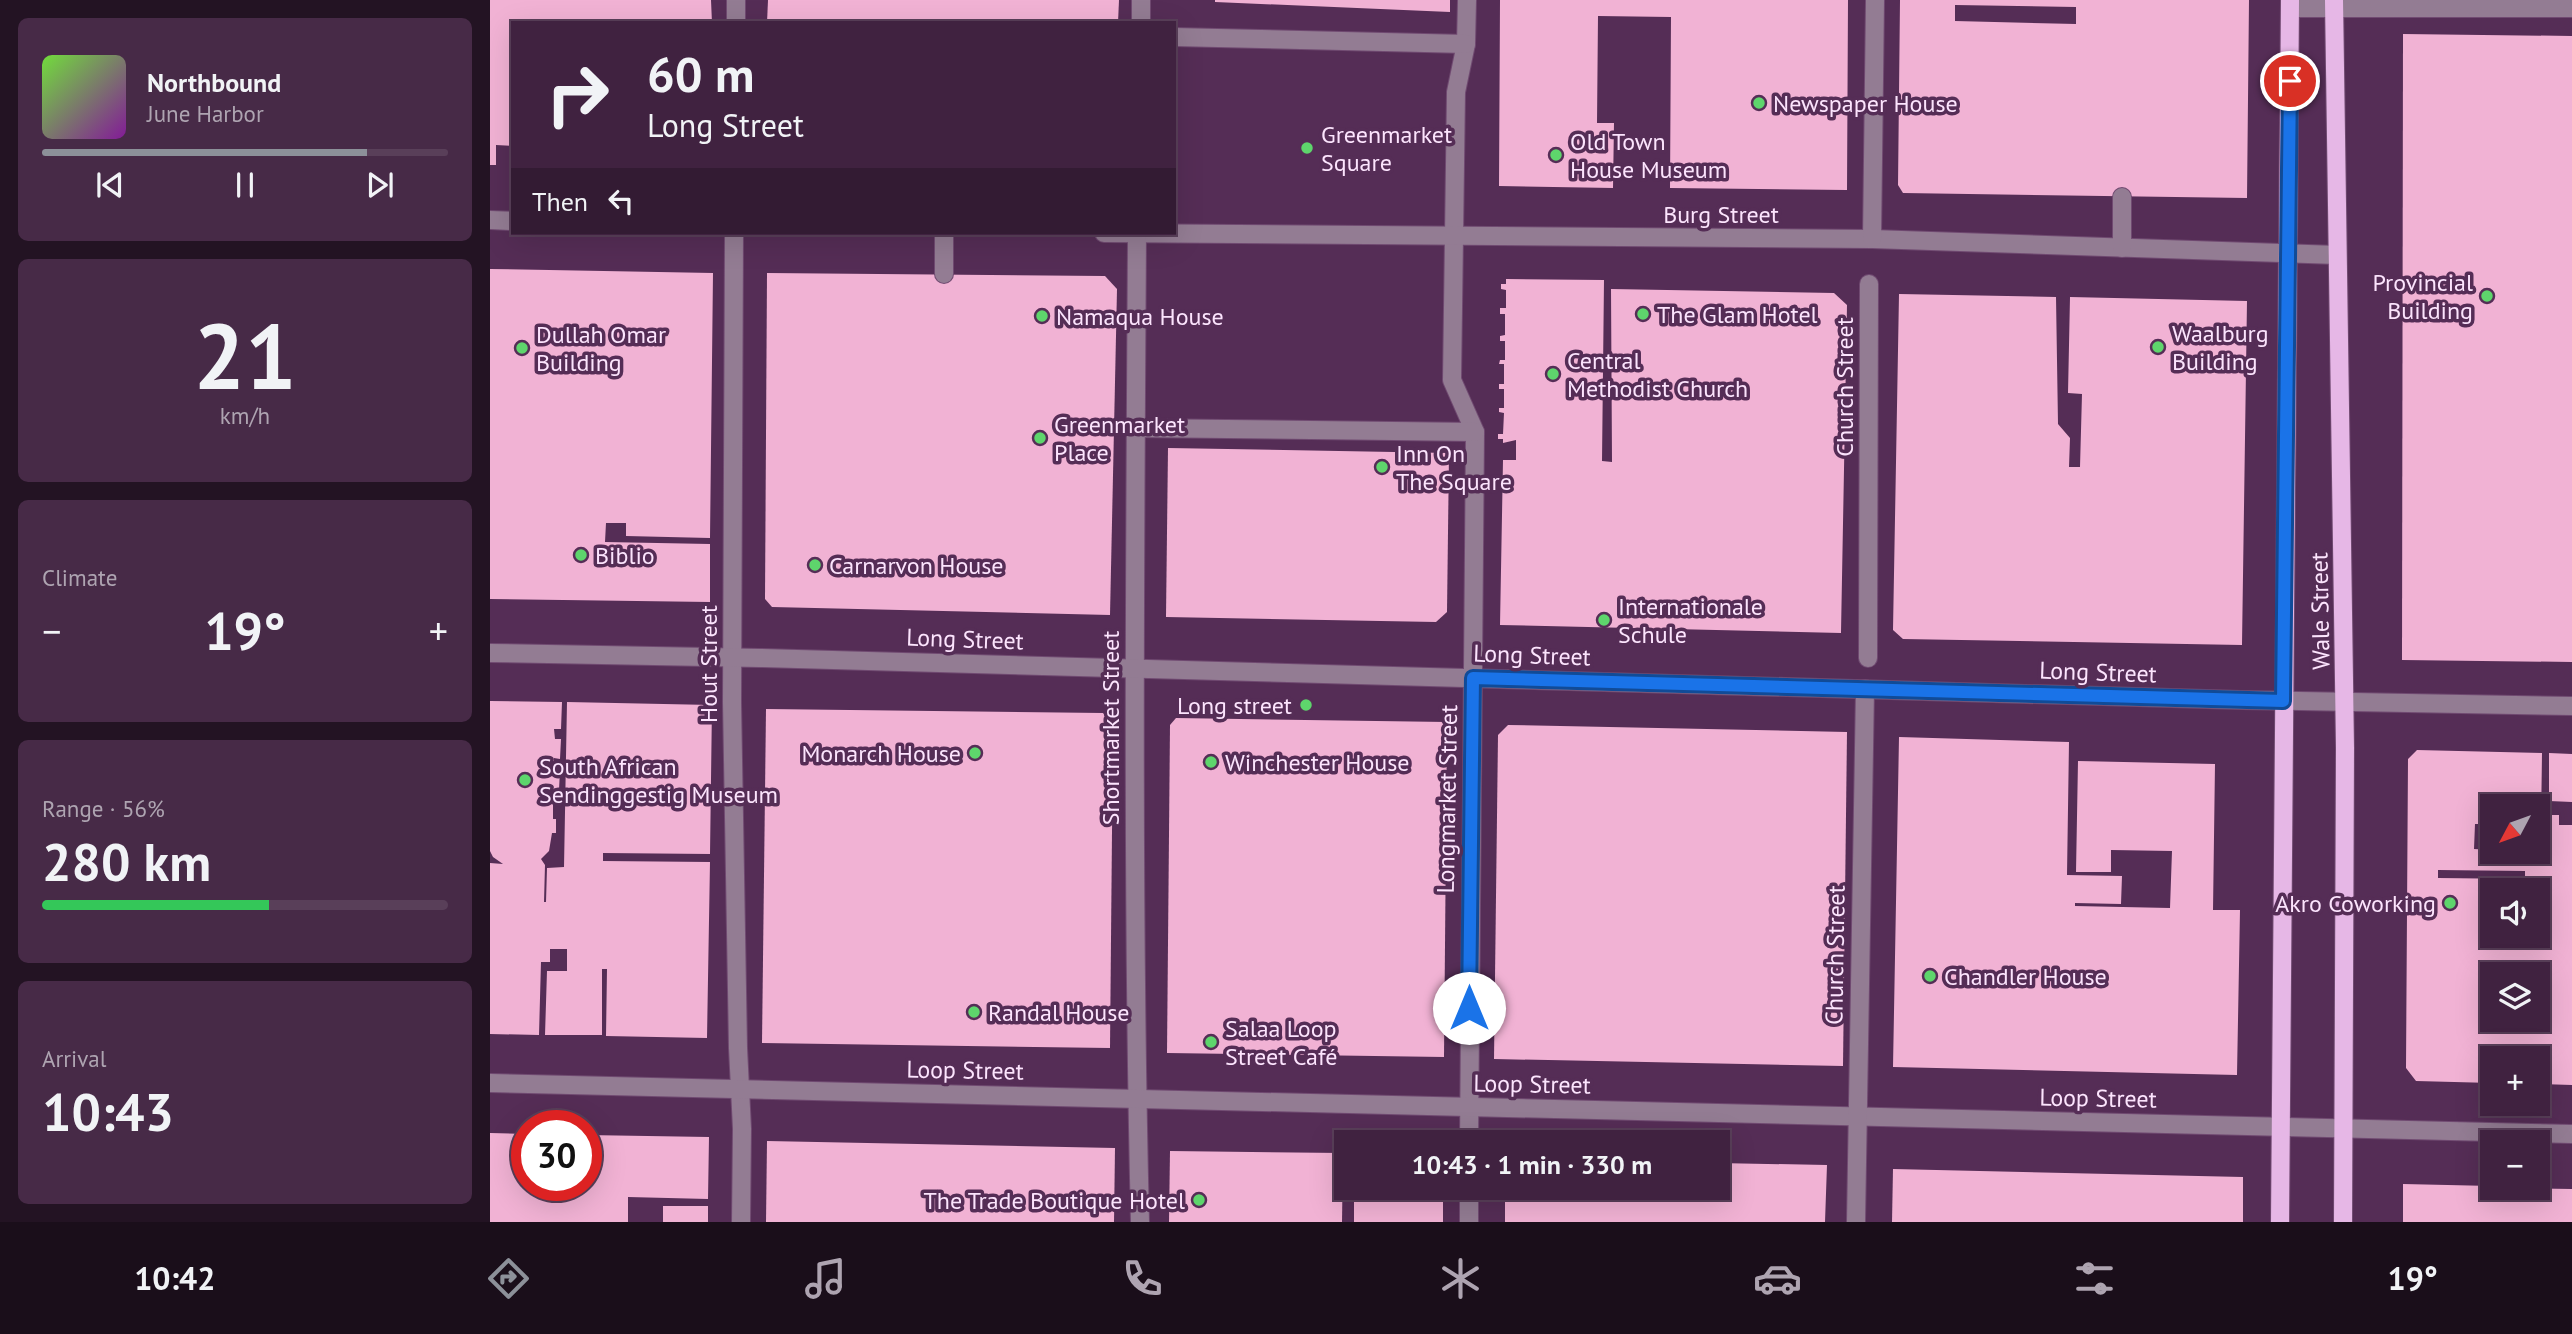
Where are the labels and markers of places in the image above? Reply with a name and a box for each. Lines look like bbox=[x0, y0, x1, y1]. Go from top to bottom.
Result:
pin bbox=[2260, 51, 2320, 111]
place label: Newspaper House bbox=[1773, 88, 1958, 119]
marker: Newspaper House bbox=[1751, 95, 1767, 111]
place label: Greenmarket Square bbox=[1321, 119, 1452, 178]
place label: Old Town House Museum bbox=[1570, 126, 1727, 185]
marker: Greenmarket Square bbox=[1299, 140, 1315, 156]
marker: Old Town House Museum bbox=[1548, 147, 1564, 163]
place label: Provincial Building bbox=[2372, 267, 2473, 326]
marker: Provincial Building bbox=[2479, 288, 2495, 304]
place label: The Glam Hotel bbox=[1657, 299, 1818, 330]
place label: Namaqua House bbox=[1056, 301, 1224, 332]
marker: The Glam Hotel bbox=[1635, 306, 1651, 322]
marker: Namaqua House bbox=[1034, 308, 1050, 324]
place label: Waalburg Building bbox=[2172, 318, 2269, 377]
place label: Dullah Omar Building bbox=[536, 319, 666, 378]
marker: Waalburg Building bbox=[2150, 339, 2166, 355]
marker: Dullah Omar Building bbox=[514, 340, 530, 356]
place label: Central Methodist Church bbox=[1567, 345, 1748, 404]
marker: Central Methodist Church bbox=[1545, 366, 1561, 382]
place label: Greenmarket Place bbox=[1054, 409, 1185, 468]
marker: Greenmarket Place bbox=[1032, 430, 1048, 446]
place label: Inn On The Square bbox=[1396, 438, 1512, 497]
marker: Inn On The Square bbox=[1374, 459, 1390, 475]
place label: Biblio bbox=[595, 540, 655, 571]
marker: Biblio bbox=[573, 547, 589, 563]
place label: Carnarvon House bbox=[829, 550, 1003, 581]
marker: Carnarvon House bbox=[807, 557, 823, 573]
place label: Internationale Schule bbox=[1618, 591, 1763, 650]
marker: Internationale Schule bbox=[1596, 612, 1612, 628]
place label: Long street bbox=[1177, 690, 1292, 721]
marker: Long street bbox=[1298, 697, 1314, 713]
place label: Monarch House bbox=[801, 738, 961, 769]
marker: Monarch House bbox=[967, 745, 983, 761]
place label: Winchester House bbox=[1225, 747, 1410, 778]
place label: South African Sendinggestig Museum bbox=[539, 751, 778, 810]
marker: Winchester House bbox=[1203, 754, 1219, 770]
marker: South African Sendinggestig Museum bbox=[517, 772, 533, 788]
place label: Akro Coworking bbox=[2275, 888, 2436, 919]
marker: Akro Coworking bbox=[2442, 895, 2458, 911]
place label: Chandler House bbox=[1944, 961, 2107, 992]
marker: Chandler House bbox=[1922, 968, 1938, 984]
place label: Randal House bbox=[988, 997, 1130, 1028]
marker: Randal House bbox=[966, 1004, 982, 1020]
place label: Salaa Loop Street Café bbox=[1225, 1013, 1338, 1072]
marker: Salaa Loop Street Café bbox=[1203, 1034, 1219, 1050]
place label: The Trade Boutique Hotel bbox=[923, 1185, 1185, 1216]
marker: The Trade Boutique Hotel bbox=[1191, 1192, 1207, 1208]

